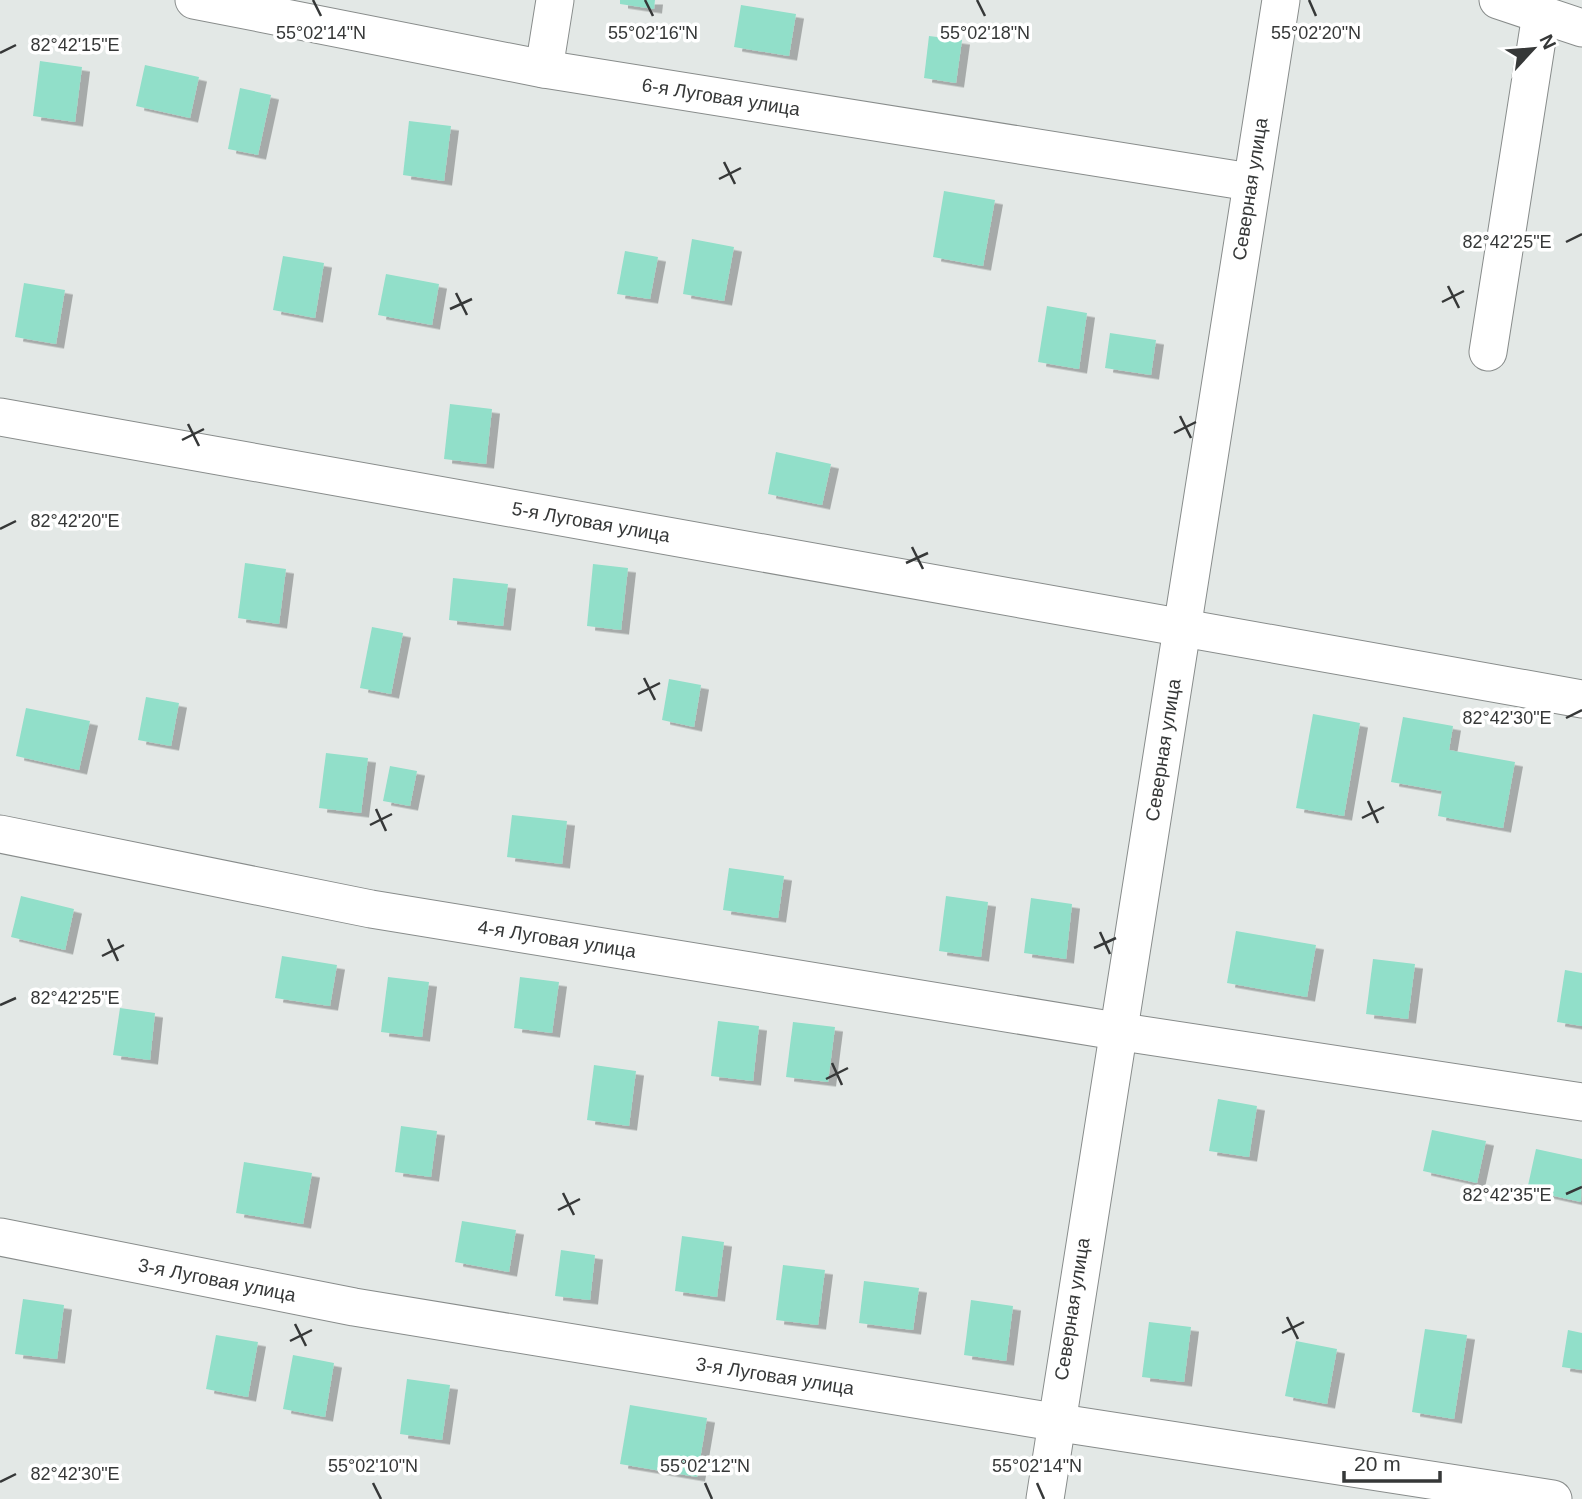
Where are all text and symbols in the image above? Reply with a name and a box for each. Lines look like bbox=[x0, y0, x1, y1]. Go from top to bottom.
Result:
north arrow bbox=[1498, 14, 1568, 84]
text: 55°02'14"N bbox=[276, 23, 366, 43]
text: 55°02'16"N bbox=[608, 23, 698, 43]
text: 55°02'18"N bbox=[940, 23, 1030, 43]
text: 55°02'20"N bbox=[1271, 23, 1361, 43]
text: N bbox=[1535, 31, 1560, 53]
text: 82°42'15"E bbox=[30, 35, 120, 55]
street label: 6-я Луговая улица bbox=[640, 74, 802, 120]
street label: Северная улица bbox=[1228, 116, 1272, 262]
text: 82°42'25"E bbox=[1462, 232, 1552, 252]
street label: 5-я Луговая улица bbox=[510, 498, 672, 546]
text: 82°42'20"E bbox=[30, 511, 120, 531]
street label: Северная улица bbox=[1141, 677, 1185, 823]
text: 82°42'30"E bbox=[1462, 708, 1552, 728]
street label: 4-я Луговая улица bbox=[476, 916, 638, 962]
text: 82°42'25"E bbox=[30, 988, 120, 1008]
text: 82°42'35"E bbox=[1462, 1185, 1552, 1205]
street label: Северная улица bbox=[1050, 1236, 1094, 1382]
street label: 3-я Луговая улица bbox=[136, 1254, 298, 1306]
street label: 3-я Луговая улица bbox=[694, 1353, 856, 1399]
scale bar bbox=[1344, 1440, 1440, 1484]
text: 20 m bbox=[1354, 1452, 1401, 1475]
text: 55°02'10"N bbox=[328, 1456, 418, 1476]
text: 55°02'12"N bbox=[660, 1456, 750, 1476]
text: 55°02'14"N bbox=[992, 1456, 1082, 1476]
text: 82°42'30"E bbox=[30, 1464, 120, 1484]

